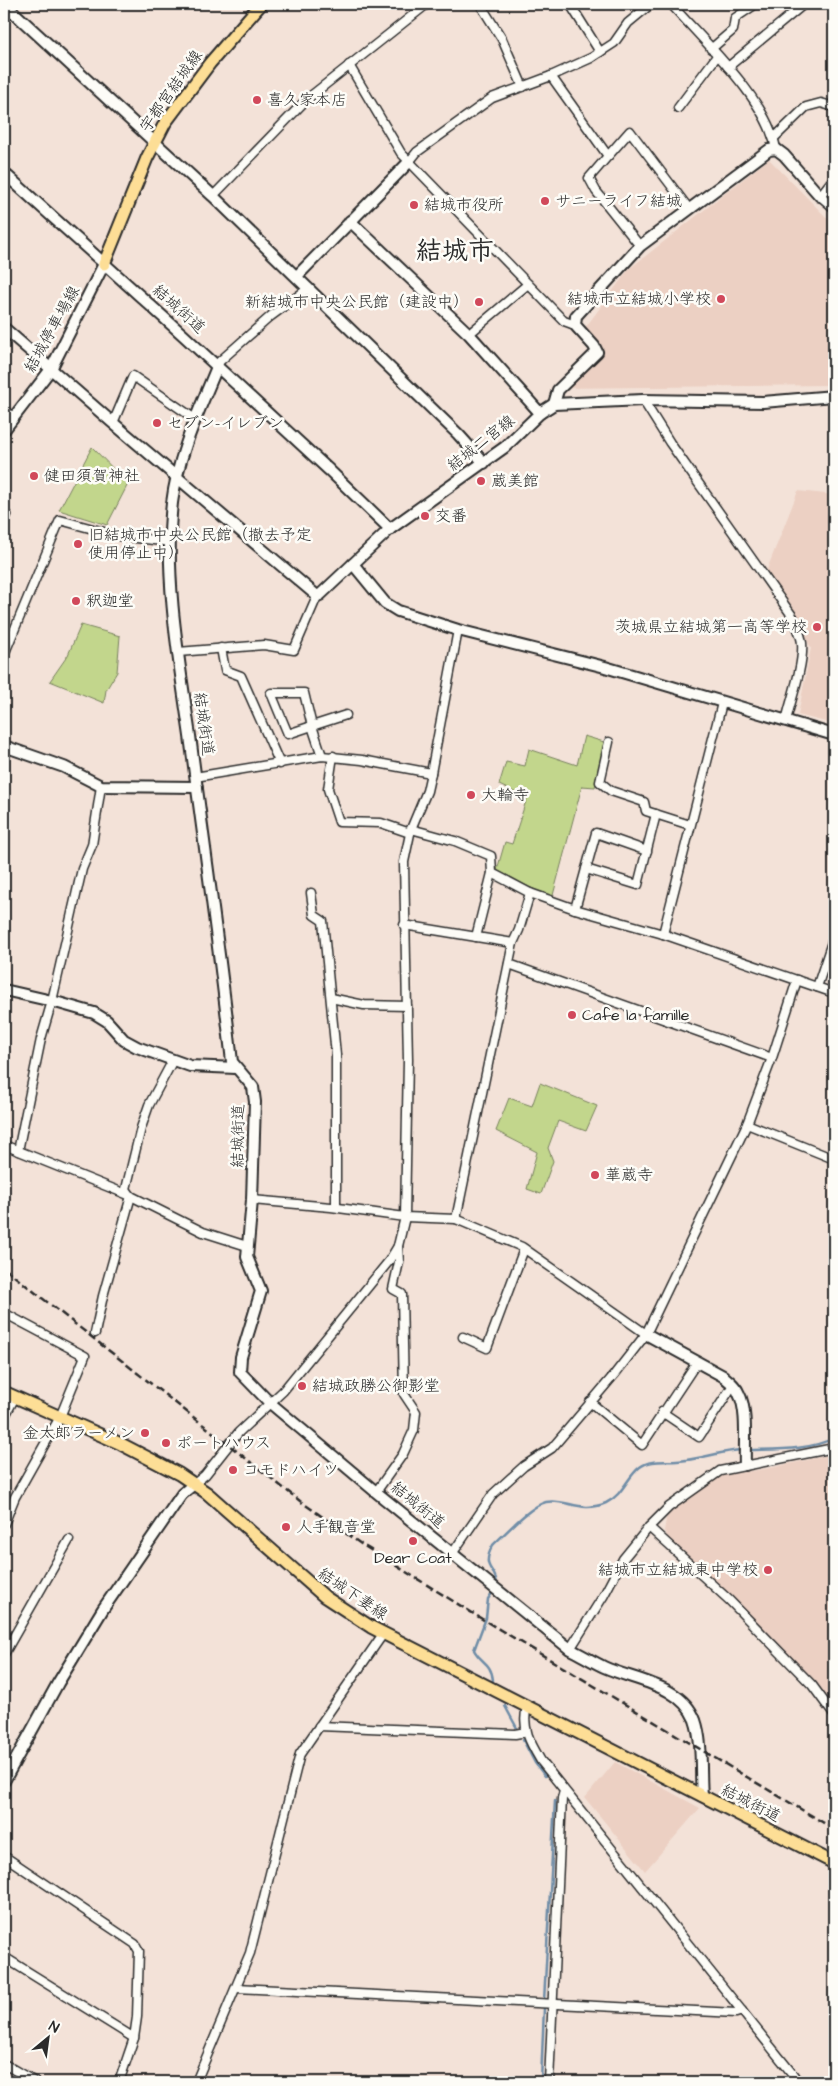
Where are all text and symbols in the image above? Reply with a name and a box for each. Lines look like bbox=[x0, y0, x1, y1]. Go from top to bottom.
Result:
street label: 宇都宮結城線 bbox=[134, 45, 208, 137]
place label: 喜久家本店 bbox=[267, 89, 347, 111]
marker: 喜久家本店 bbox=[251, 94, 263, 106]
place label: サニーライフ結城 bbox=[555, 190, 682, 212]
place label: 結城市役所 bbox=[424, 194, 504, 216]
marker: サニーライフ結城 bbox=[539, 195, 551, 207]
marker: 結城市役所 bbox=[408, 199, 420, 211]
district label: 結城市 bbox=[416, 233, 494, 269]
street label: 結城街道 bbox=[148, 279, 210, 339]
street label: 結城停車場線 bbox=[19, 282, 85, 376]
place label: 結城市立結城小学校 bbox=[567, 288, 711, 310]
place label: 新結城市中央公民館（建設中） bbox=[245, 291, 469, 313]
marker: 結城市立結城小学校 bbox=[715, 293, 727, 305]
marker: 新結城市中央公民館（建設中） bbox=[473, 296, 485, 308]
street label: 結城二宮線 bbox=[443, 410, 519, 476]
place label: セブン-イレブン bbox=[167, 412, 284, 434]
marker: セブン-イレブン bbox=[151, 417, 163, 429]
place label: 健田須賀神社 bbox=[44, 465, 140, 487]
marker: 健田須賀神社 bbox=[28, 470, 40, 482]
place label: 蔵美館 bbox=[491, 470, 539, 492]
marker: 蔵美館 bbox=[475, 475, 487, 487]
place label: 交番 bbox=[435, 505, 467, 527]
marker: 交番 bbox=[419, 510, 431, 522]
place label: 旧結城市中央公民館（撤去予定 使用停止中） bbox=[88, 524, 312, 564]
marker: 旧結城市中央公民館（撤去予定 使用停止中） bbox=[72, 538, 84, 550]
place label: 釈迦堂 bbox=[86, 590, 134, 612]
marker: 釈迦堂 bbox=[70, 595, 82, 607]
place label: 茨城県立結城第一高等学校 bbox=[615, 616, 807, 638]
marker: 茨城県立結城第一高等学校 bbox=[811, 621, 823, 633]
street label: 結城街道 bbox=[189, 691, 219, 757]
place label: 大輪寺 bbox=[481, 784, 529, 806]
marker: 大輪寺 bbox=[465, 789, 477, 801]
place label: Cafe la famille bbox=[582, 1004, 690, 1026]
marker: Cafe la famille bbox=[566, 1009, 578, 1021]
street label: 結城街道 bbox=[226, 1104, 250, 1168]
place label: 華蔵寺 bbox=[605, 1164, 653, 1186]
marker: 華蔵寺 bbox=[589, 1169, 601, 1181]
place label: 結城政勝公御影堂 bbox=[312, 1375, 440, 1397]
marker: 結城政勝公御影堂 bbox=[296, 1380, 308, 1392]
place label: 金太郎ラーメン bbox=[23, 1422, 135, 1444]
marker: 金太郎ラーメン bbox=[139, 1427, 151, 1439]
place label: ポートハウス bbox=[176, 1432, 271, 1454]
marker: ポートハウス bbox=[160, 1437, 172, 1449]
place label: コモドハイツ bbox=[243, 1459, 339, 1481]
marker: コモドハイツ bbox=[227, 1464, 239, 1476]
street label: 結城街道 bbox=[386, 1476, 450, 1534]
place label: 人手観音堂 bbox=[296, 1516, 376, 1538]
marker: 人手観音堂 bbox=[280, 1521, 292, 1533]
marker: Dear Coat bbox=[407, 1535, 419, 1547]
place label: Dear Coat bbox=[374, 1547, 452, 1569]
place label: 結城市立結城東中学校 bbox=[598, 1559, 758, 1581]
street label: 結城下妻線 bbox=[314, 1563, 392, 1625]
marker: 結城市立結城東中学校 bbox=[762, 1564, 774, 1576]
street label: 結城街道 bbox=[717, 1779, 785, 1827]
north arrow bbox=[22, 2014, 72, 2064]
text: N bbox=[45, 2017, 63, 2038]

